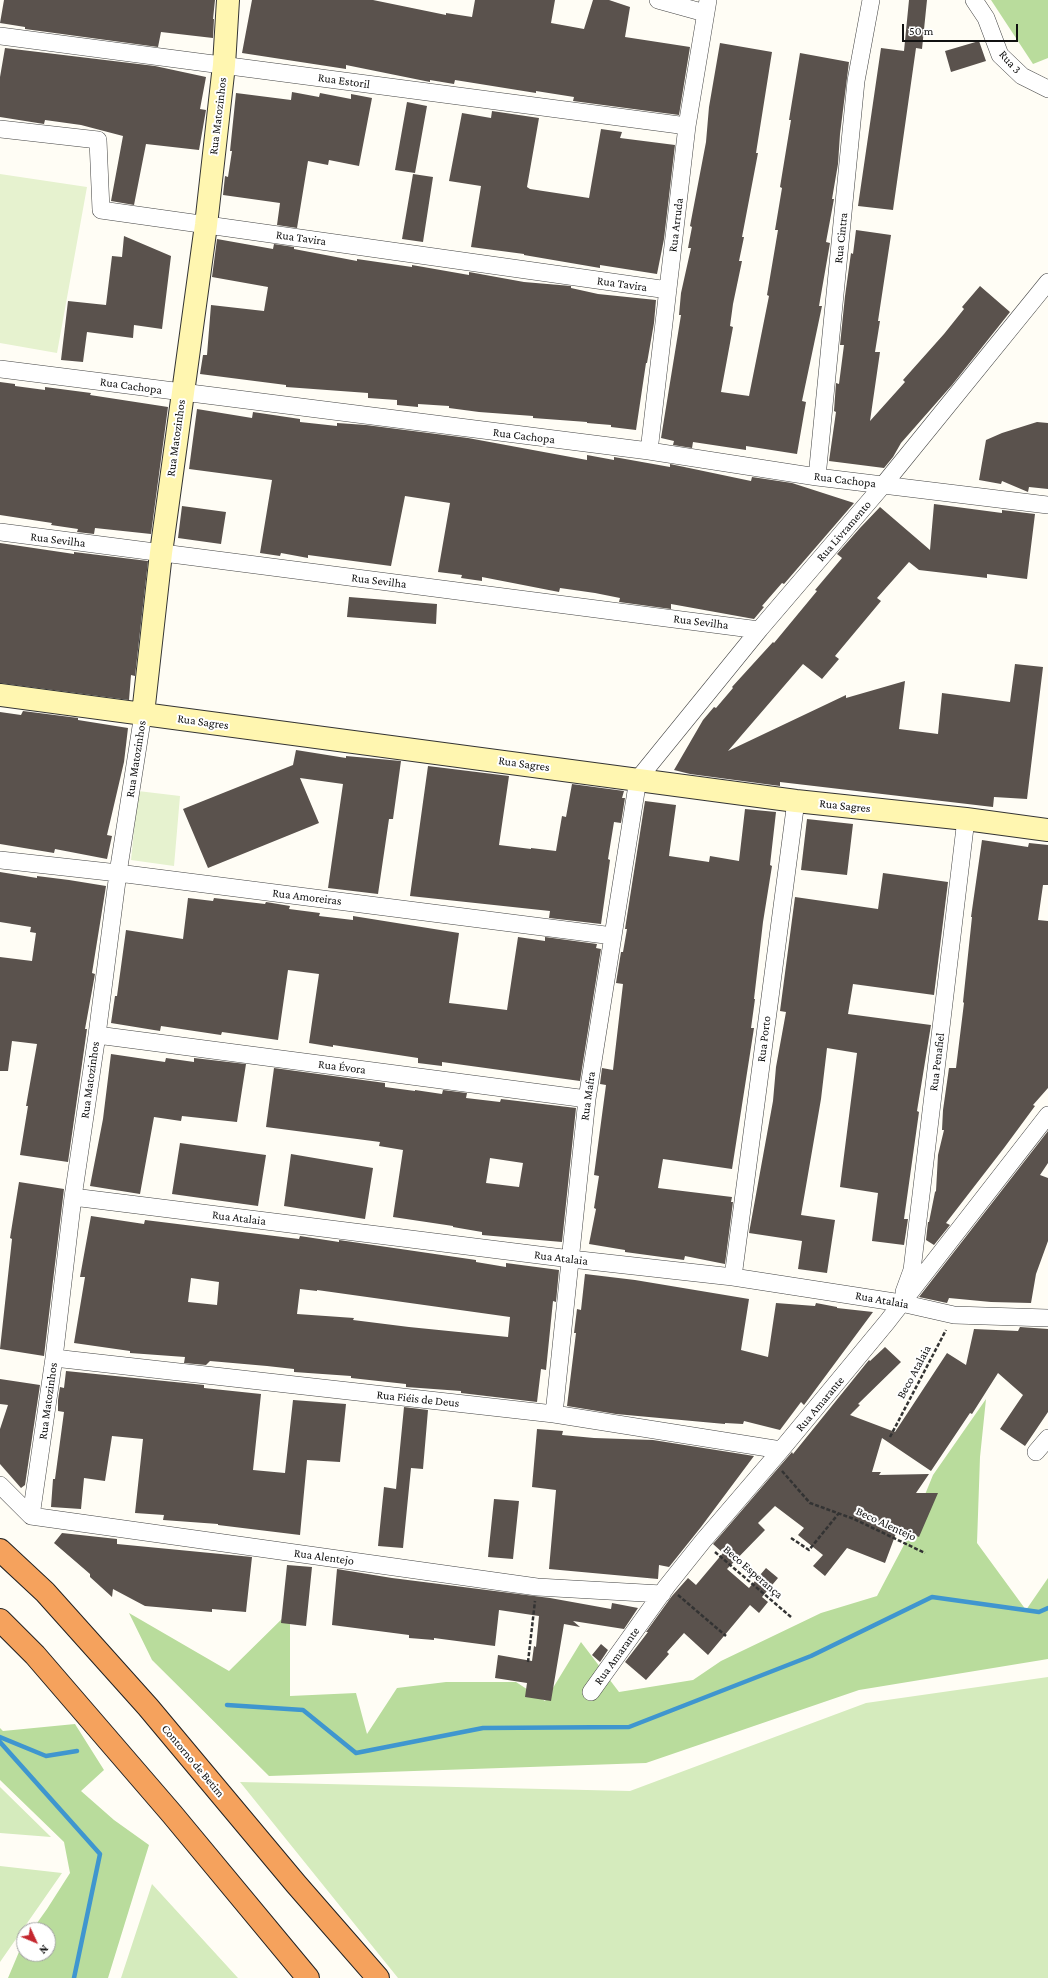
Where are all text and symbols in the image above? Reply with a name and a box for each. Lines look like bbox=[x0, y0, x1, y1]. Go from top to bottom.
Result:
scale bar bbox=[904, 16, 1020, 42]
text: 50 m bbox=[909, 24, 933, 38]
street label: Rua 3 bbox=[996, 47, 1024, 77]
street label: Rua Estoril bbox=[317, 70, 371, 92]
street label: Rua Matozinhos bbox=[206, 77, 230, 155]
street label: Rua Arruda bbox=[666, 197, 686, 253]
street label: Rua Cintra bbox=[831, 212, 851, 264]
street label: Rua Tavira bbox=[275, 227, 327, 249]
street label: Rua Tavira bbox=[596, 273, 648, 295]
street label: Rua Cachopa bbox=[99, 375, 163, 397]
street label: Rua Matozinhos bbox=[163, 398, 189, 478]
street label: Rua Cachopa bbox=[492, 425, 556, 447]
street label: Rua Cachopa bbox=[813, 469, 877, 491]
street label: Rua Livramento bbox=[814, 498, 874, 564]
street label: Rua Sevilha bbox=[30, 529, 86, 551]
street label: Rua Sevilha bbox=[351, 570, 407, 592]
street label: Rua Sevilha bbox=[673, 611, 729, 633]
street label: Rua Sagres bbox=[176, 711, 230, 733]
street label: Rua Matozinhos bbox=[123, 719, 149, 799]
street label: Rua Sagres bbox=[497, 753, 551, 775]
street label: Rua Sagres bbox=[819, 796, 871, 816]
street label: Rua Amoreiras bbox=[271, 886, 343, 908]
street label: Rua Porto bbox=[754, 1015, 774, 1063]
street label: Rua Penafiel bbox=[926, 1032, 948, 1092]
street label: Rua Matozinhos bbox=[77, 1040, 103, 1120]
street label: Rua Évora bbox=[317, 1057, 367, 1077]
street label: Rua Mafra bbox=[577, 1071, 599, 1121]
street label: Rua Atalaia bbox=[211, 1208, 267, 1228]
street label: Rua Atalaia bbox=[533, 1248, 589, 1268]
street label: Rua Atalaia bbox=[854, 1288, 910, 1312]
street label: Beco Atalaia bbox=[894, 1343, 934, 1401]
street label: Rua Matozinhos bbox=[35, 1361, 61, 1441]
street label: Rua Amarante bbox=[793, 1373, 847, 1435]
street label: Rua Fiéis de Deus bbox=[376, 1387, 460, 1411]
street label: Beco Alentejo bbox=[854, 1504, 918, 1544]
street label: Beco Esperança bbox=[720, 1542, 786, 1602]
street label: Rua Alentejo bbox=[293, 1546, 355, 1568]
street label: Rua Amarante bbox=[591, 1624, 643, 1688]
street label: Contorno de Betim bbox=[158, 1722, 228, 1800]
north arrow bbox=[16, 1922, 56, 1962]
text: N bbox=[37, 1943, 51, 1957]

